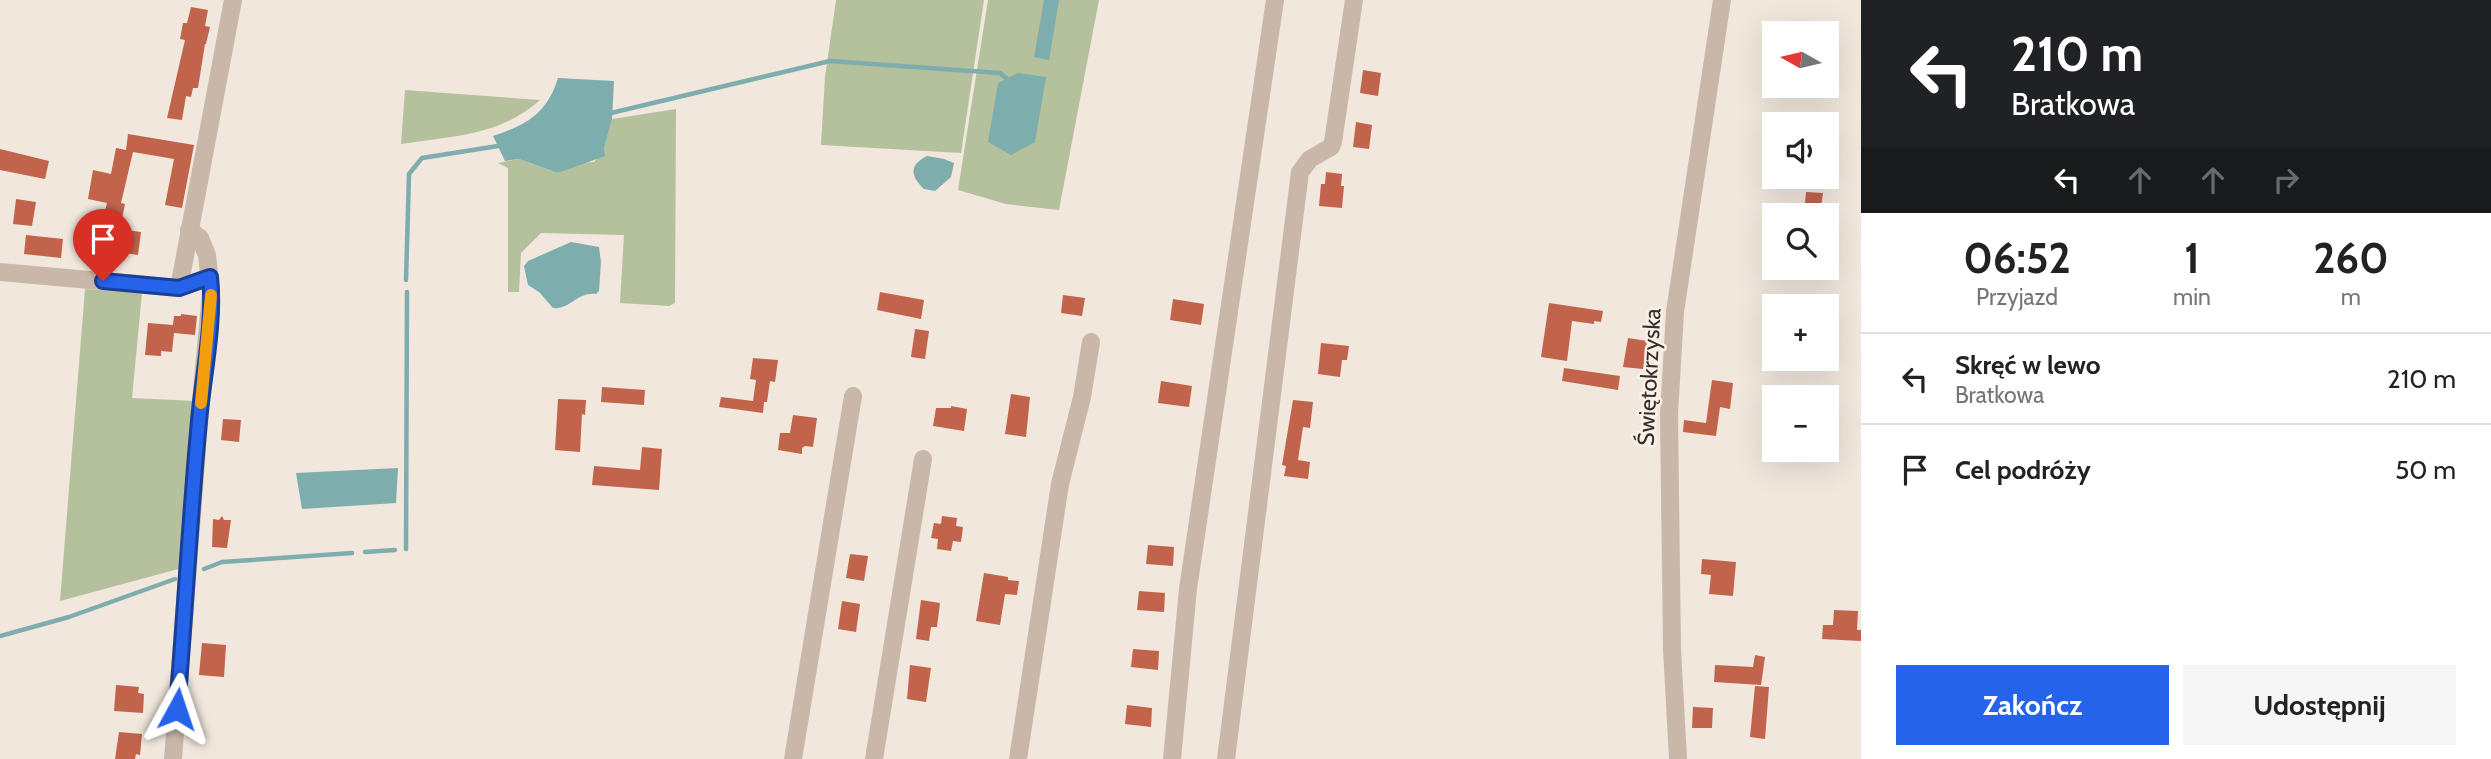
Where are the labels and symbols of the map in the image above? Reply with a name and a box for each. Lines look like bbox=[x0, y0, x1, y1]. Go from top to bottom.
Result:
north arrow bbox=[1762, 21, 1839, 98]
pin bbox=[73, 209, 133, 281]
street label: Świętokrzyska bbox=[1631, 307, 1667, 447]
position arrow bbox=[140, 672, 214, 746]

